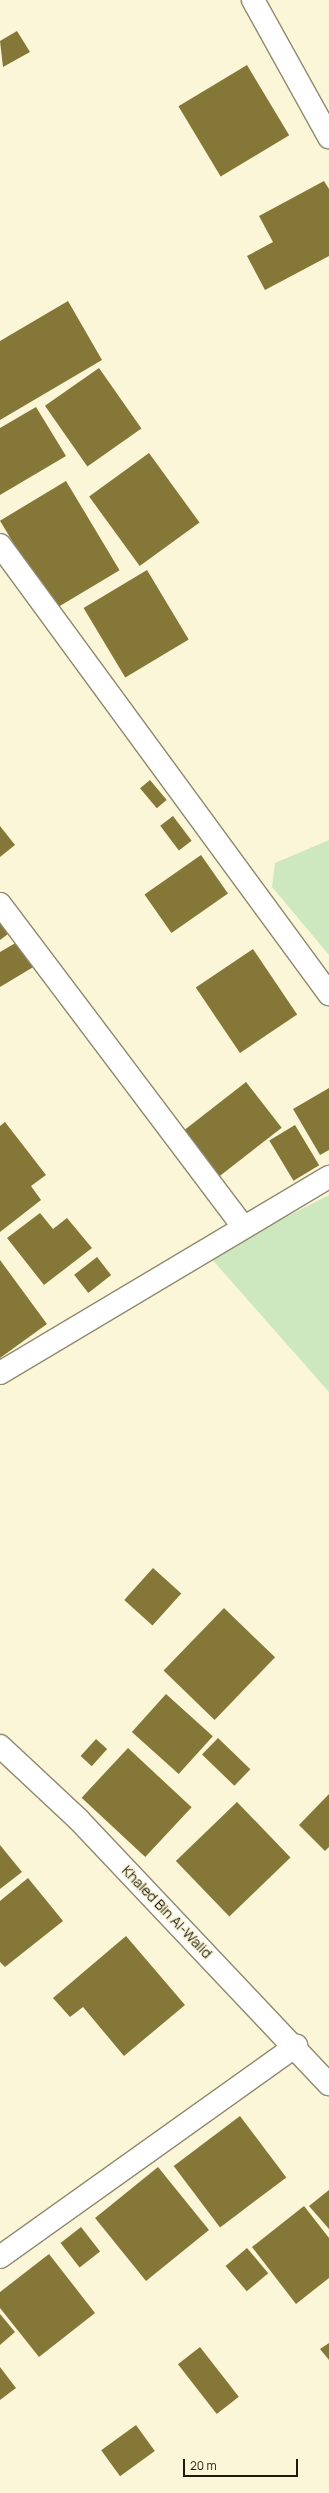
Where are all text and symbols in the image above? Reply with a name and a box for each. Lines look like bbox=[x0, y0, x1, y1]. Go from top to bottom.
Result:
street label: Khaled Bin Al-Walid bbox=[118, 1862, 216, 1962]
scale bar bbox=[185, 2451, 300, 2477]
text: 20 m bbox=[190, 2457, 217, 2474]

